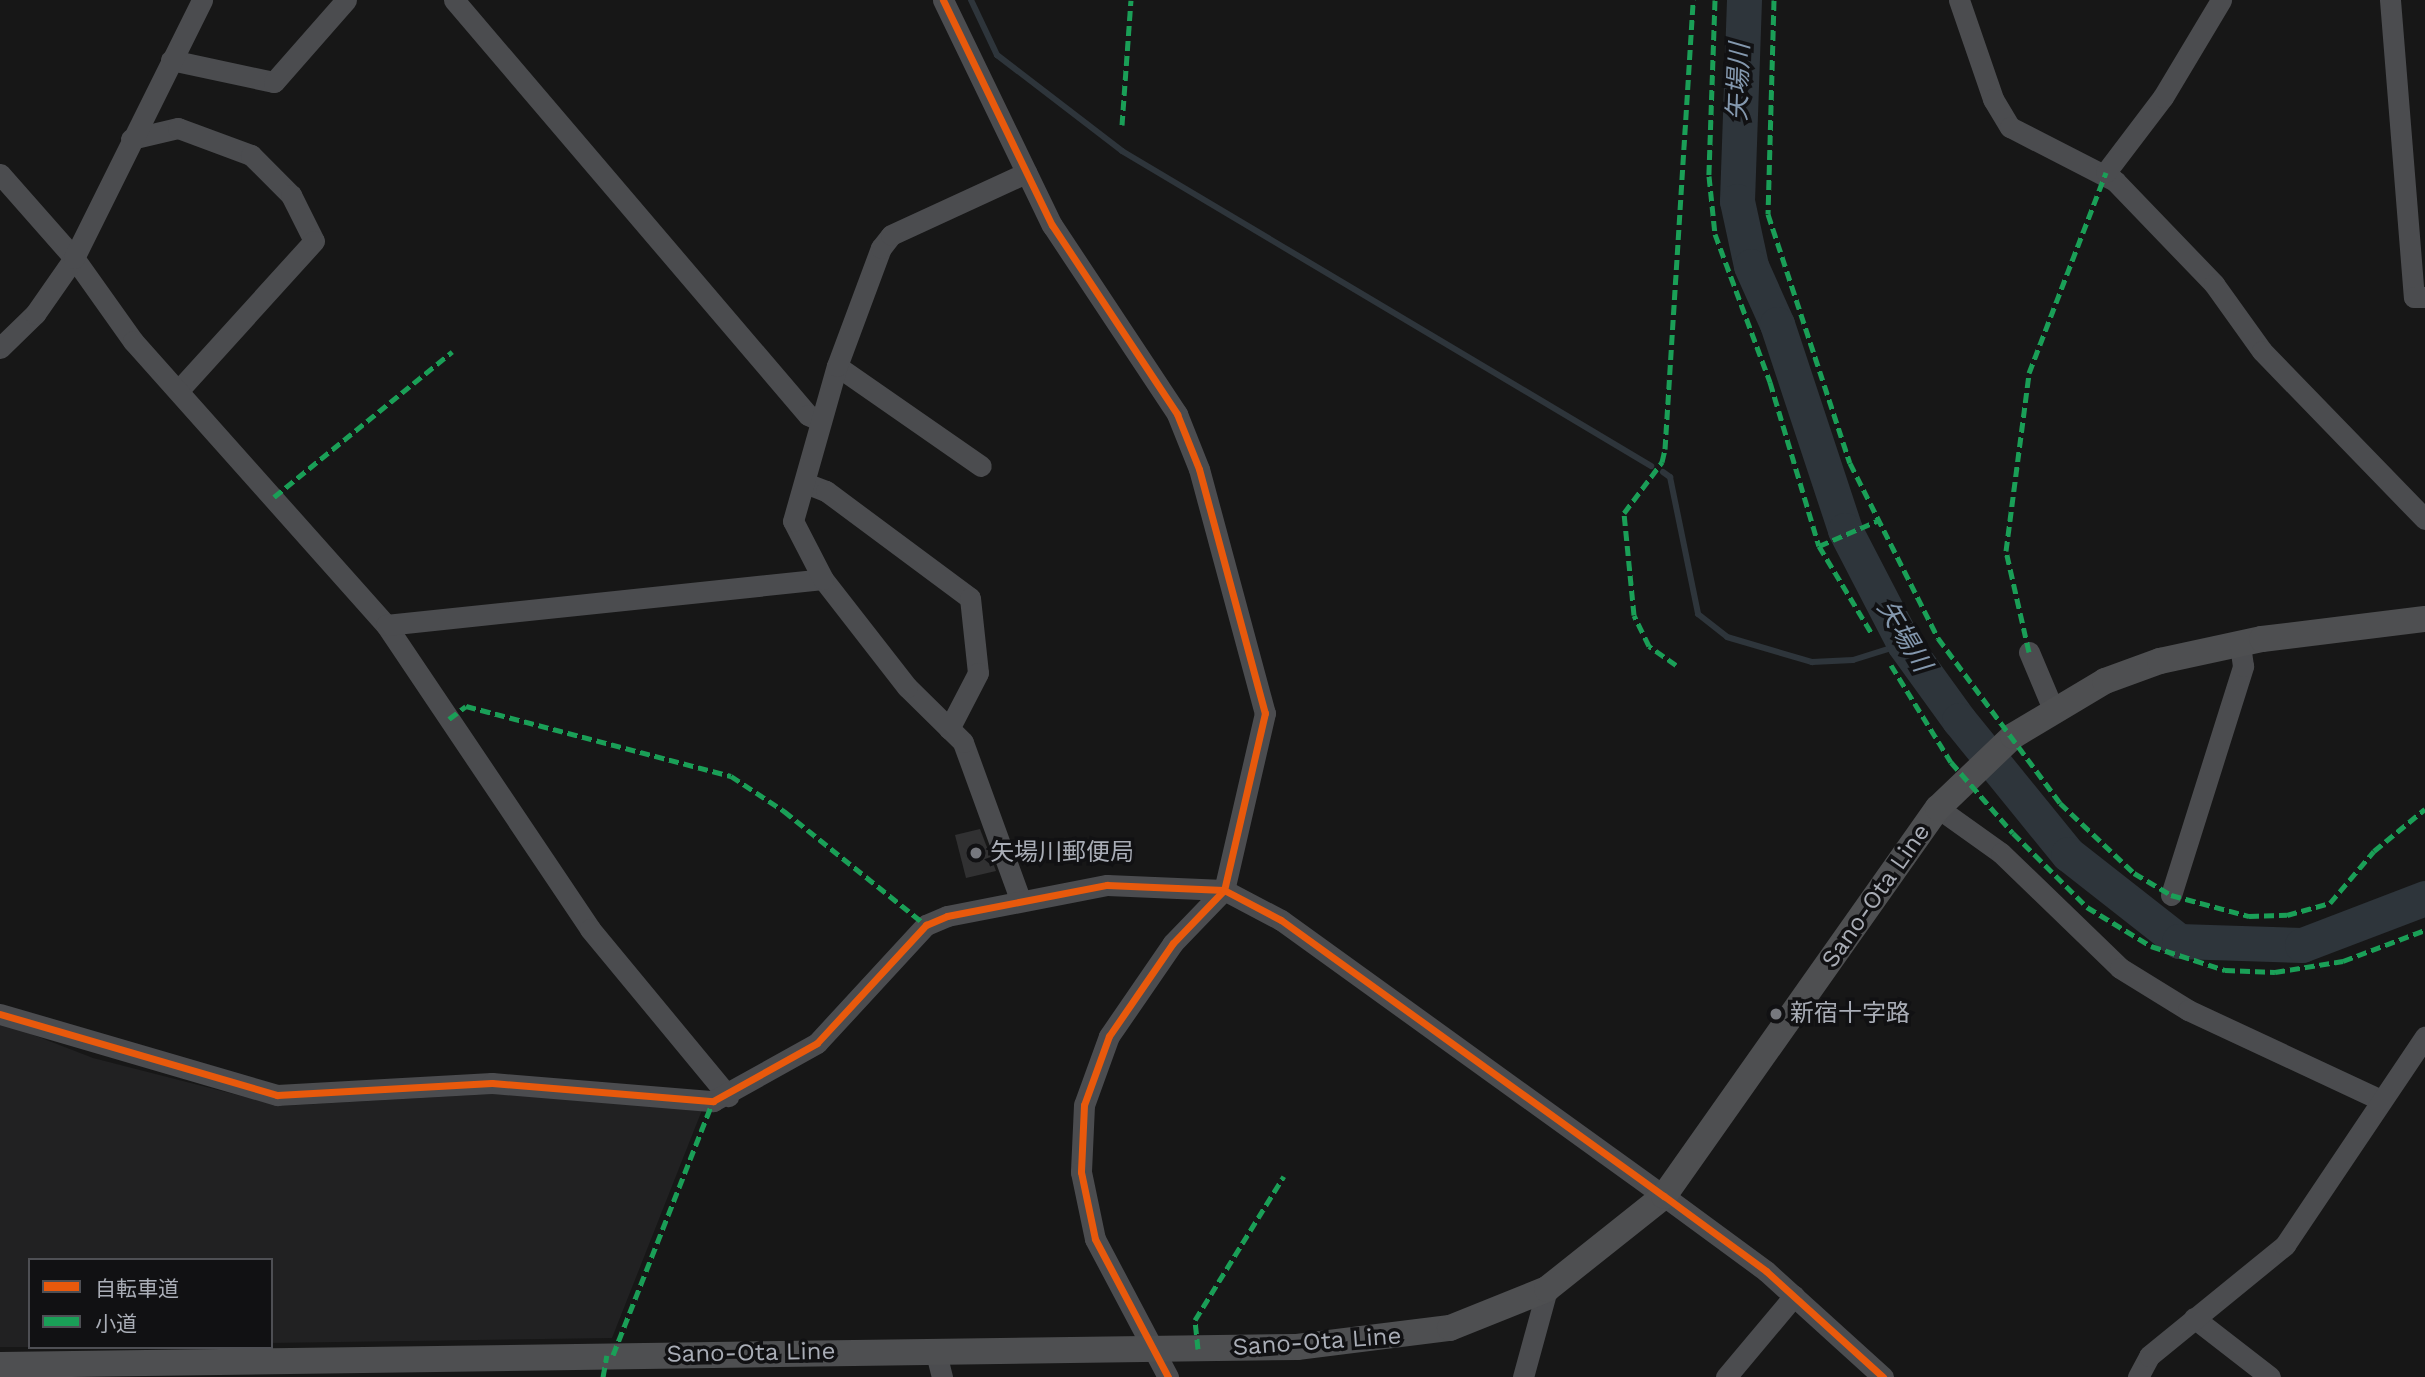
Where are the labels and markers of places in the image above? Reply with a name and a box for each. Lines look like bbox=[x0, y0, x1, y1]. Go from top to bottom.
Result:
place label: 矢場川郵便局 bbox=[990, 839, 1134, 867]
marker: 矢場川郵便局 bbox=[968, 845, 984, 861]
place label: 新宿十字路 bbox=[1790, 1000, 1910, 1028]
marker: 新宿十字路 bbox=[1768, 1006, 1784, 1022]

